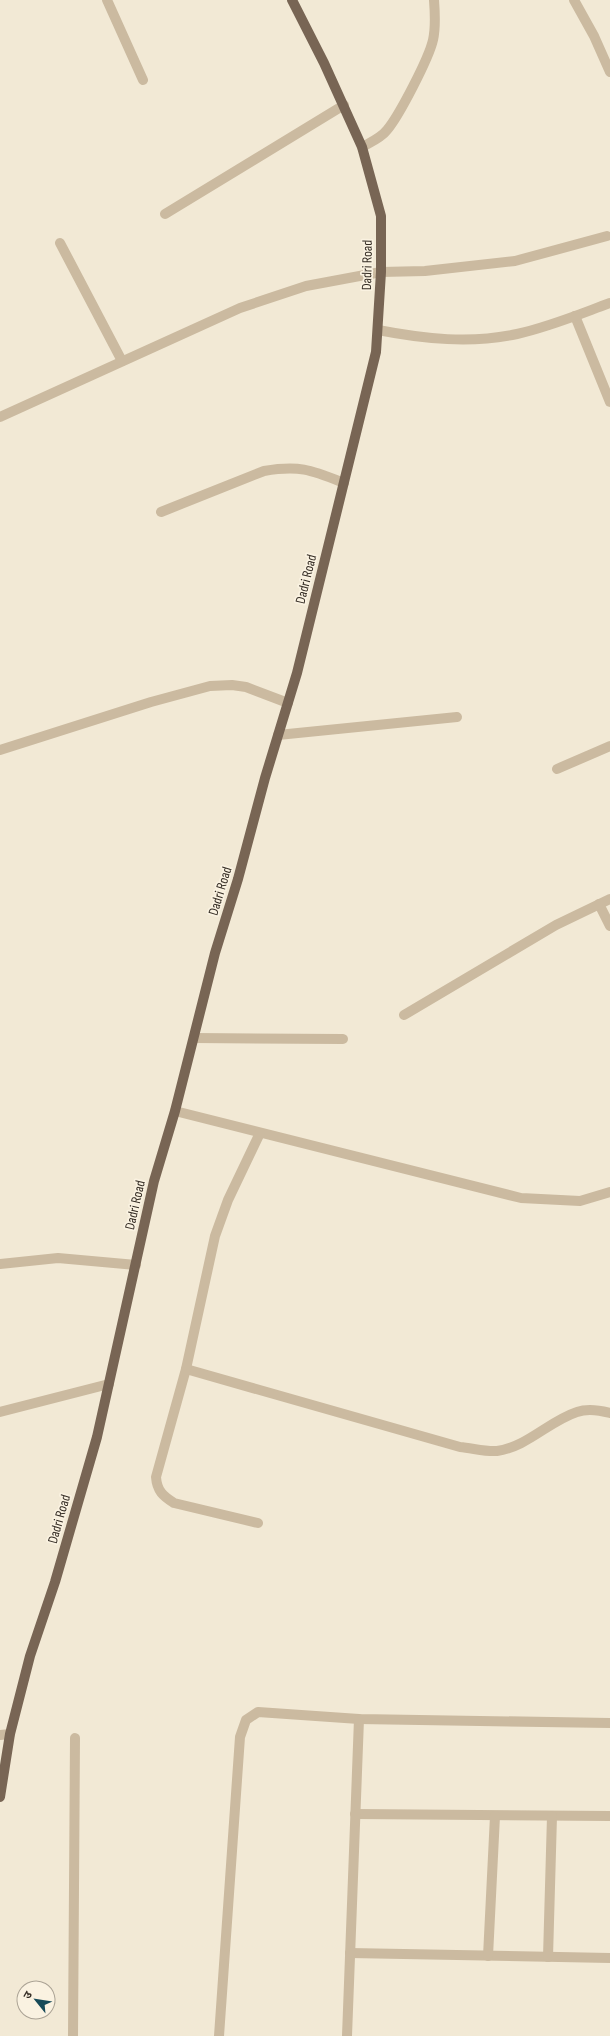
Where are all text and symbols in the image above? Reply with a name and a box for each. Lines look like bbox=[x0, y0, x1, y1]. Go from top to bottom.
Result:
street label: Dadri Road bbox=[358, 240, 376, 290]
street label: Dadri Road bbox=[292, 552, 320, 605]
street label: Dadri Road bbox=[205, 864, 236, 917]
street label: Dadri Road bbox=[121, 1178, 149, 1231]
street label: Dadri Road bbox=[44, 1492, 74, 1545]
north arrow bbox=[16, 1980, 56, 2020]
text: उ bbox=[21, 1989, 35, 2001]

